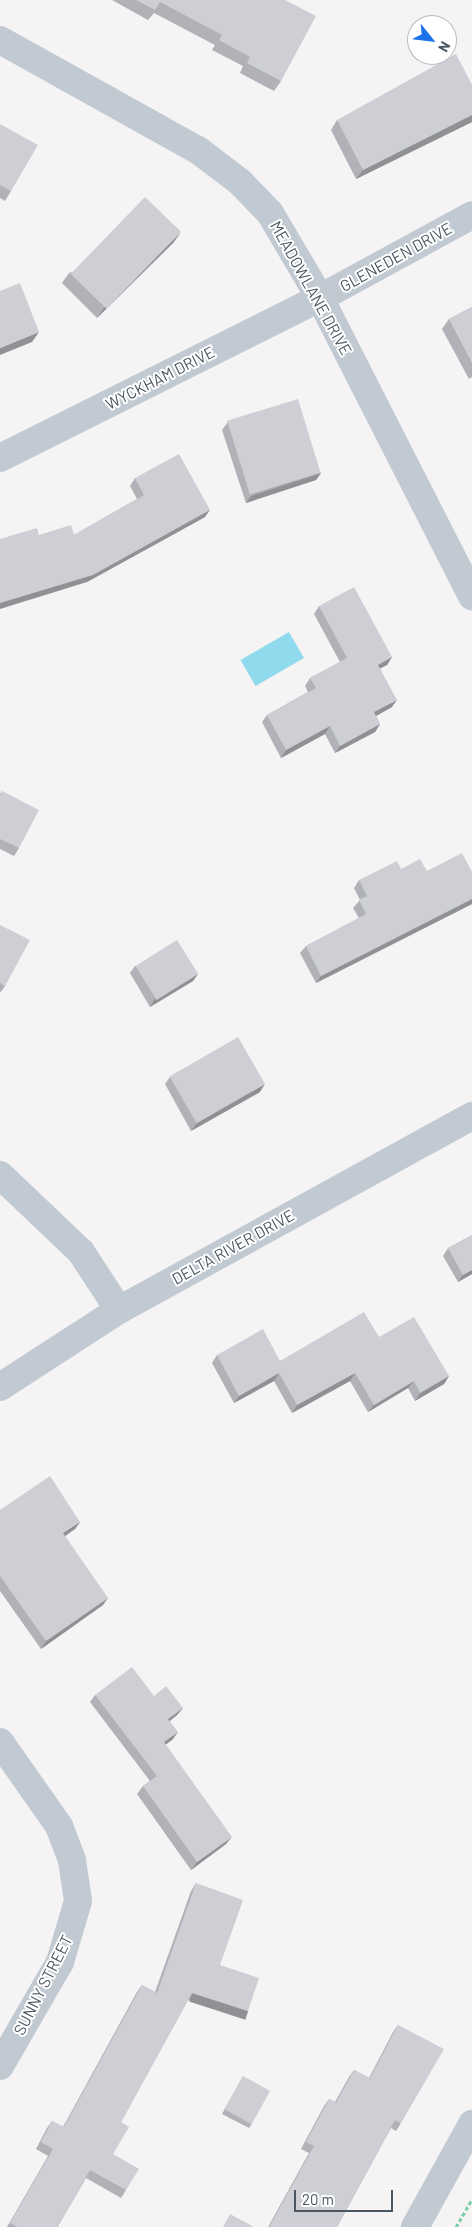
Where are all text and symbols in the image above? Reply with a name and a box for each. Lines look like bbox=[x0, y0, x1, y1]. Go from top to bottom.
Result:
north arrow bbox=[407, 15, 457, 65]
text: N bbox=[435, 39, 454, 55]
street label: MEADOWLANE DRIVE bbox=[266, 218, 356, 358]
street label: GLENEDEN DRIVE bbox=[337, 218, 455, 296]
street label: WYCKHAM DRIVE bbox=[102, 342, 218, 414]
street label: DELTA RIVER DRIVE bbox=[169, 1205, 297, 1289]
street label: SUNNY STREET bbox=[10, 1932, 76, 2038]
scale bar bbox=[297, 2180, 396, 2212]
text: 20 m bbox=[302, 2190, 334, 2208]

